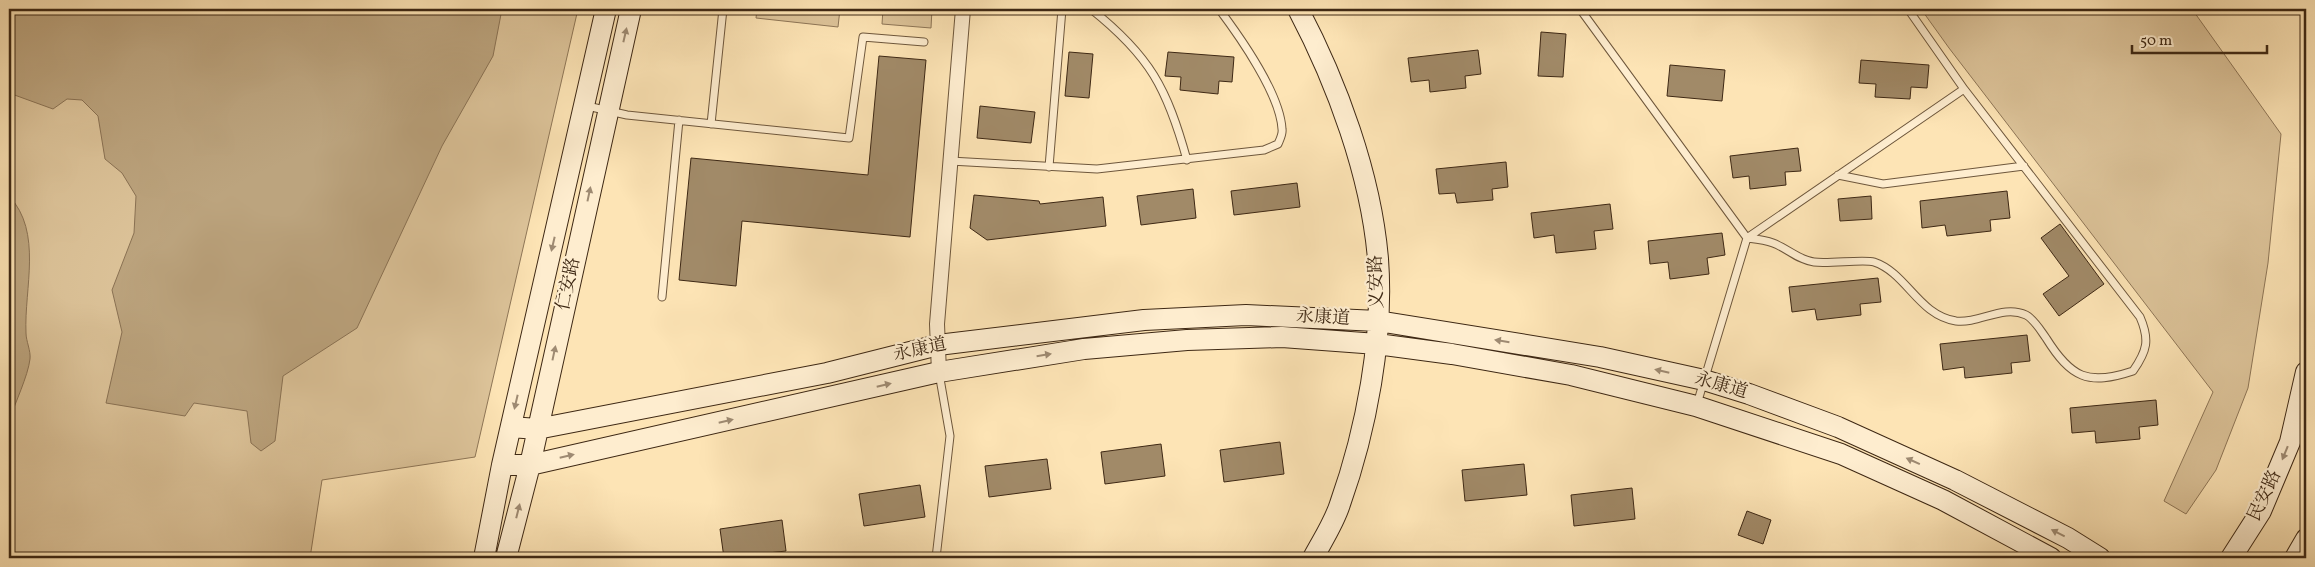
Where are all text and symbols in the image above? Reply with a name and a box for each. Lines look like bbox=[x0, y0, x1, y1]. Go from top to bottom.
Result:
scale bar bbox=[2132, 22, 2268, 54]
one-way arrow bbox=[621, 28, 629, 43]
text: 50 m bbox=[2140, 31, 2172, 52]
one-way arrow bbox=[585, 186, 593, 202]
one-way arrow bbox=[549, 237, 557, 252]
street label: 仁安路 bbox=[551, 255, 587, 313]
street label: 义安路 bbox=[1364, 255, 1390, 309]
street label: 永康道 bbox=[1295, 304, 1351, 332]
street label: 永康道 bbox=[891, 332, 949, 368]
one-way arrow bbox=[1494, 337, 1510, 345]
one-way arrow bbox=[550, 345, 558, 360]
one-way arrow bbox=[1036, 351, 1052, 359]
one-way arrow bbox=[1654, 367, 1669, 375]
street label: 永康道 bbox=[1692, 367, 1750, 405]
one-way arrow bbox=[877, 381, 892, 389]
one-way arrow bbox=[512, 395, 520, 410]
one-way arrow bbox=[718, 417, 733, 425]
one-way arrow bbox=[2281, 446, 2289, 460]
one-way arrow bbox=[560, 452, 575, 460]
one-way arrow bbox=[1906, 457, 1920, 465]
street label: 民安路 bbox=[2242, 466, 2288, 526]
one-way arrow bbox=[514, 503, 522, 519]
one-way arrow bbox=[2051, 529, 2066, 537]

